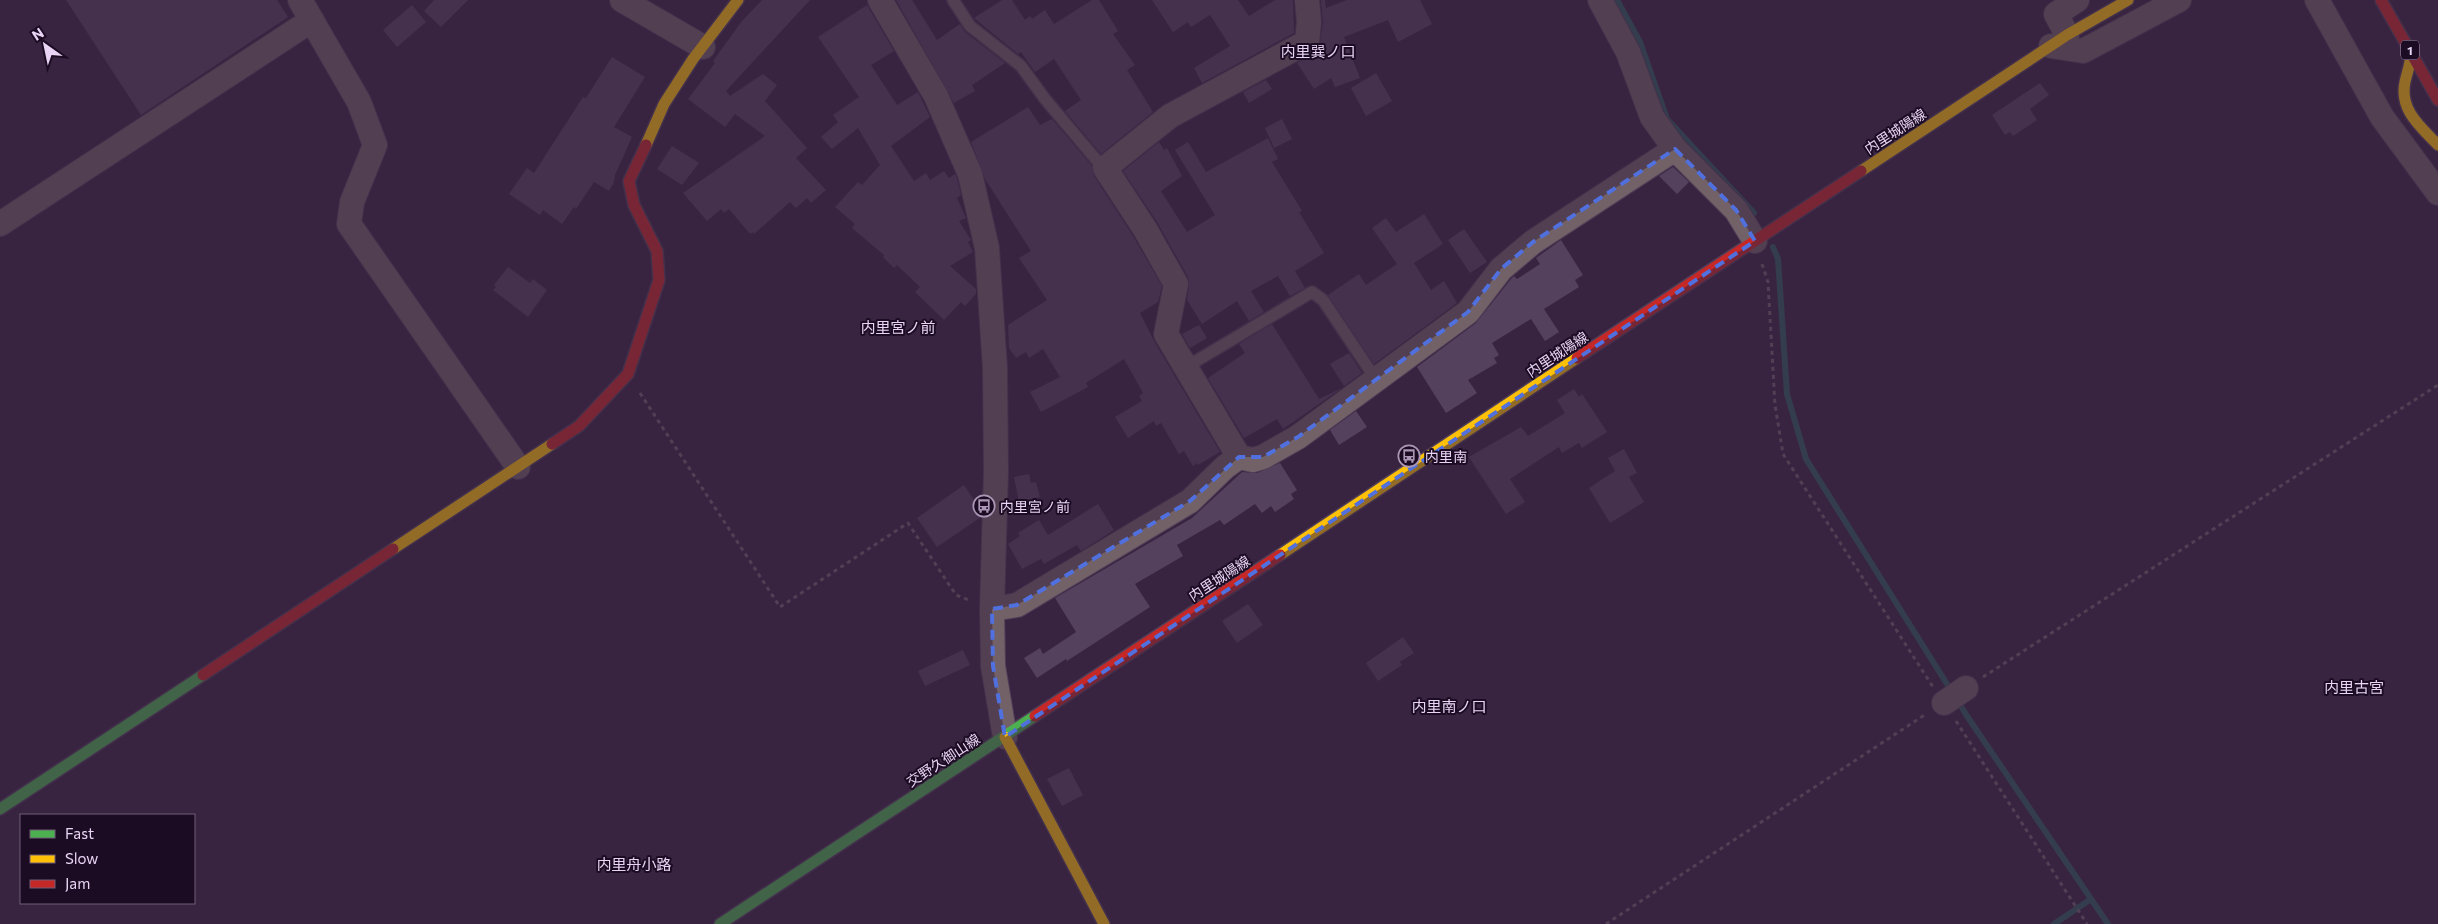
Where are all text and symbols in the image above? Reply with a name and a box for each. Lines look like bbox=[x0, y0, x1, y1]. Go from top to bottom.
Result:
north arrow bbox=[20, 20, 70, 70]
text: N bbox=[29, 24, 47, 44]
road number: 1 bbox=[2401, 40, 2419, 60]
district label: 内里巽ノ口 bbox=[1280, 42, 1356, 60]
street label: 内里城陽線 bbox=[1861, 105, 1929, 157]
district label: 内里宮ノ前 bbox=[860, 318, 936, 336]
street label: 内里城陽線 bbox=[1523, 328, 1591, 380]
bus stop icon: 内里南 bbox=[1397, 444, 1421, 468]
place label: 内里南 bbox=[1425, 448, 1467, 465]
bus stop icon: 内里宮ノ前 bbox=[972, 494, 996, 518]
place label: 内里宮ノ前 bbox=[1000, 498, 1070, 515]
street label: 内里城陽線 bbox=[1185, 552, 1253, 604]
district label: 内里古宮 bbox=[2324, 678, 2384, 696]
district label: 内里南ノ口 bbox=[1411, 697, 1487, 715]
street label: 交野久御山線 bbox=[903, 730, 983, 790]
legend bbox=[20, 814, 195, 904]
text: Fast bbox=[65, 824, 94, 842]
text: Slow bbox=[65, 849, 98, 867]
district label: 内里舟小路 bbox=[596, 855, 672, 873]
text: Jam bbox=[65, 874, 90, 892]

